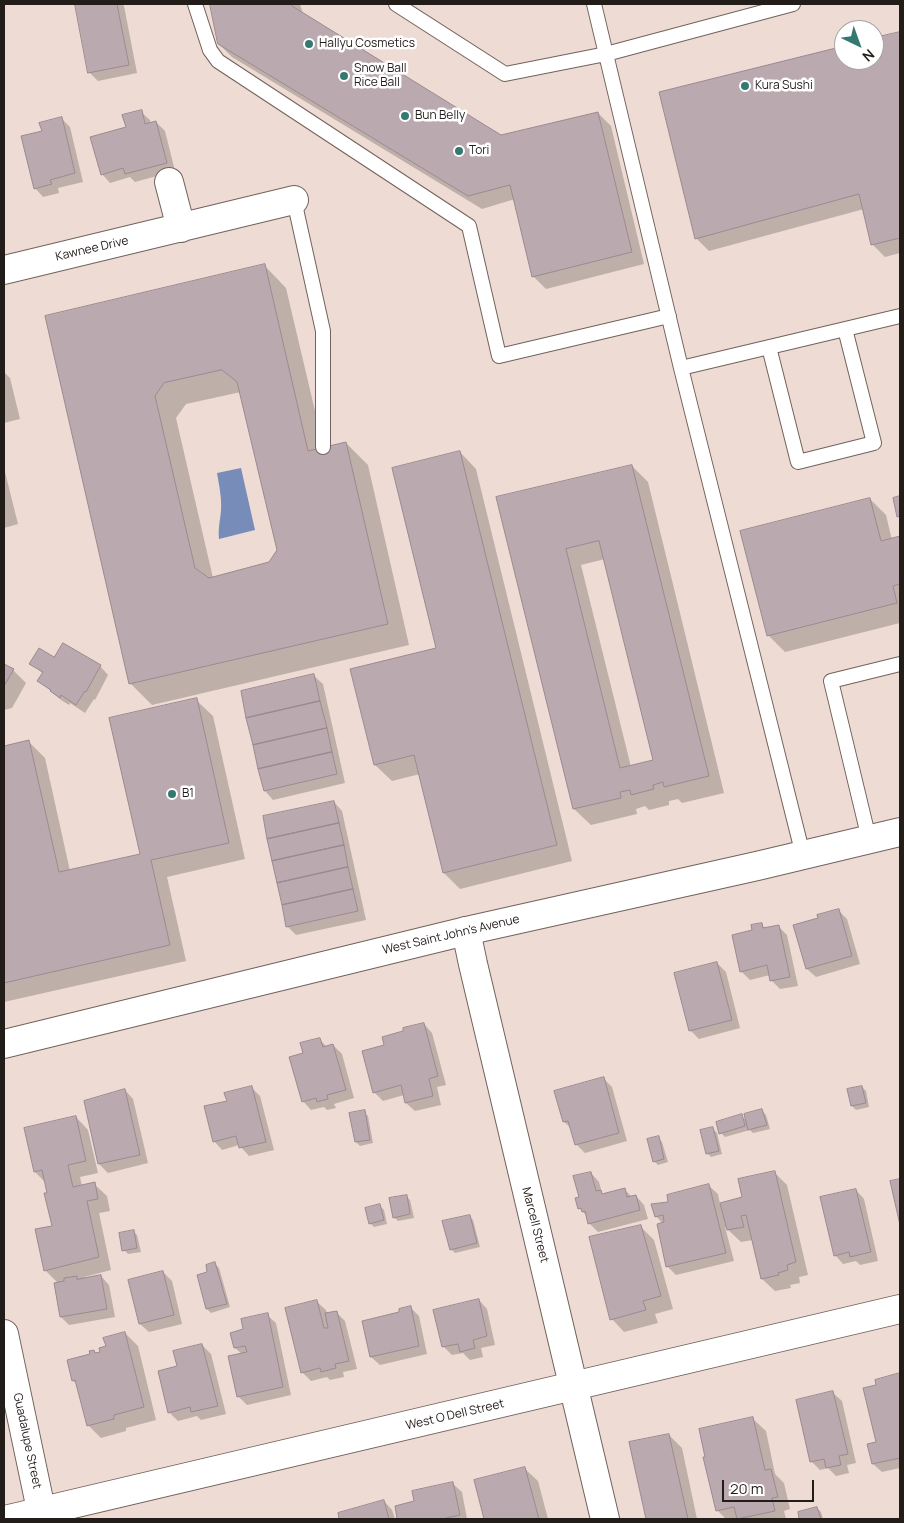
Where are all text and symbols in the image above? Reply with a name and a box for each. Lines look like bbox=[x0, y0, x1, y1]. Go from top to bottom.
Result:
north arrow bbox=[834, 20, 884, 70]
place label: Hallyu Cosmetics bbox=[319, 37, 415, 51]
marker: Hallyu Cosmetics bbox=[303, 38, 315, 50]
text: N bbox=[859, 45, 879, 66]
place label: Snow Ball Rice Ball bbox=[354, 62, 407, 90]
marker: Snow Ball Rice Ball bbox=[338, 70, 350, 82]
place label: Kura Sushi bbox=[755, 79, 813, 93]
marker: Kura Sushi bbox=[739, 80, 751, 92]
place label: Bun Belly bbox=[415, 109, 465, 123]
marker: Bun Belly bbox=[399, 110, 411, 122]
place label: Tori bbox=[469, 144, 489, 158]
marker: Tori bbox=[453, 145, 465, 157]
street label: Kawnee Drive bbox=[54, 234, 130, 264]
place label: B1 bbox=[182, 787, 194, 801]
marker: B1 bbox=[166, 788, 178, 800]
street label: West Saint John's Avenue bbox=[381, 912, 521, 958]
street label: Marcell Street bbox=[519, 1186, 551, 1264]
street label: Guadalupe Street bbox=[10, 1392, 44, 1490]
street label: West O Dell Street bbox=[404, 1397, 506, 1433]
scale bar bbox=[724, 1470, 816, 1502]
text: 20 m bbox=[730, 1478, 763, 1499]

